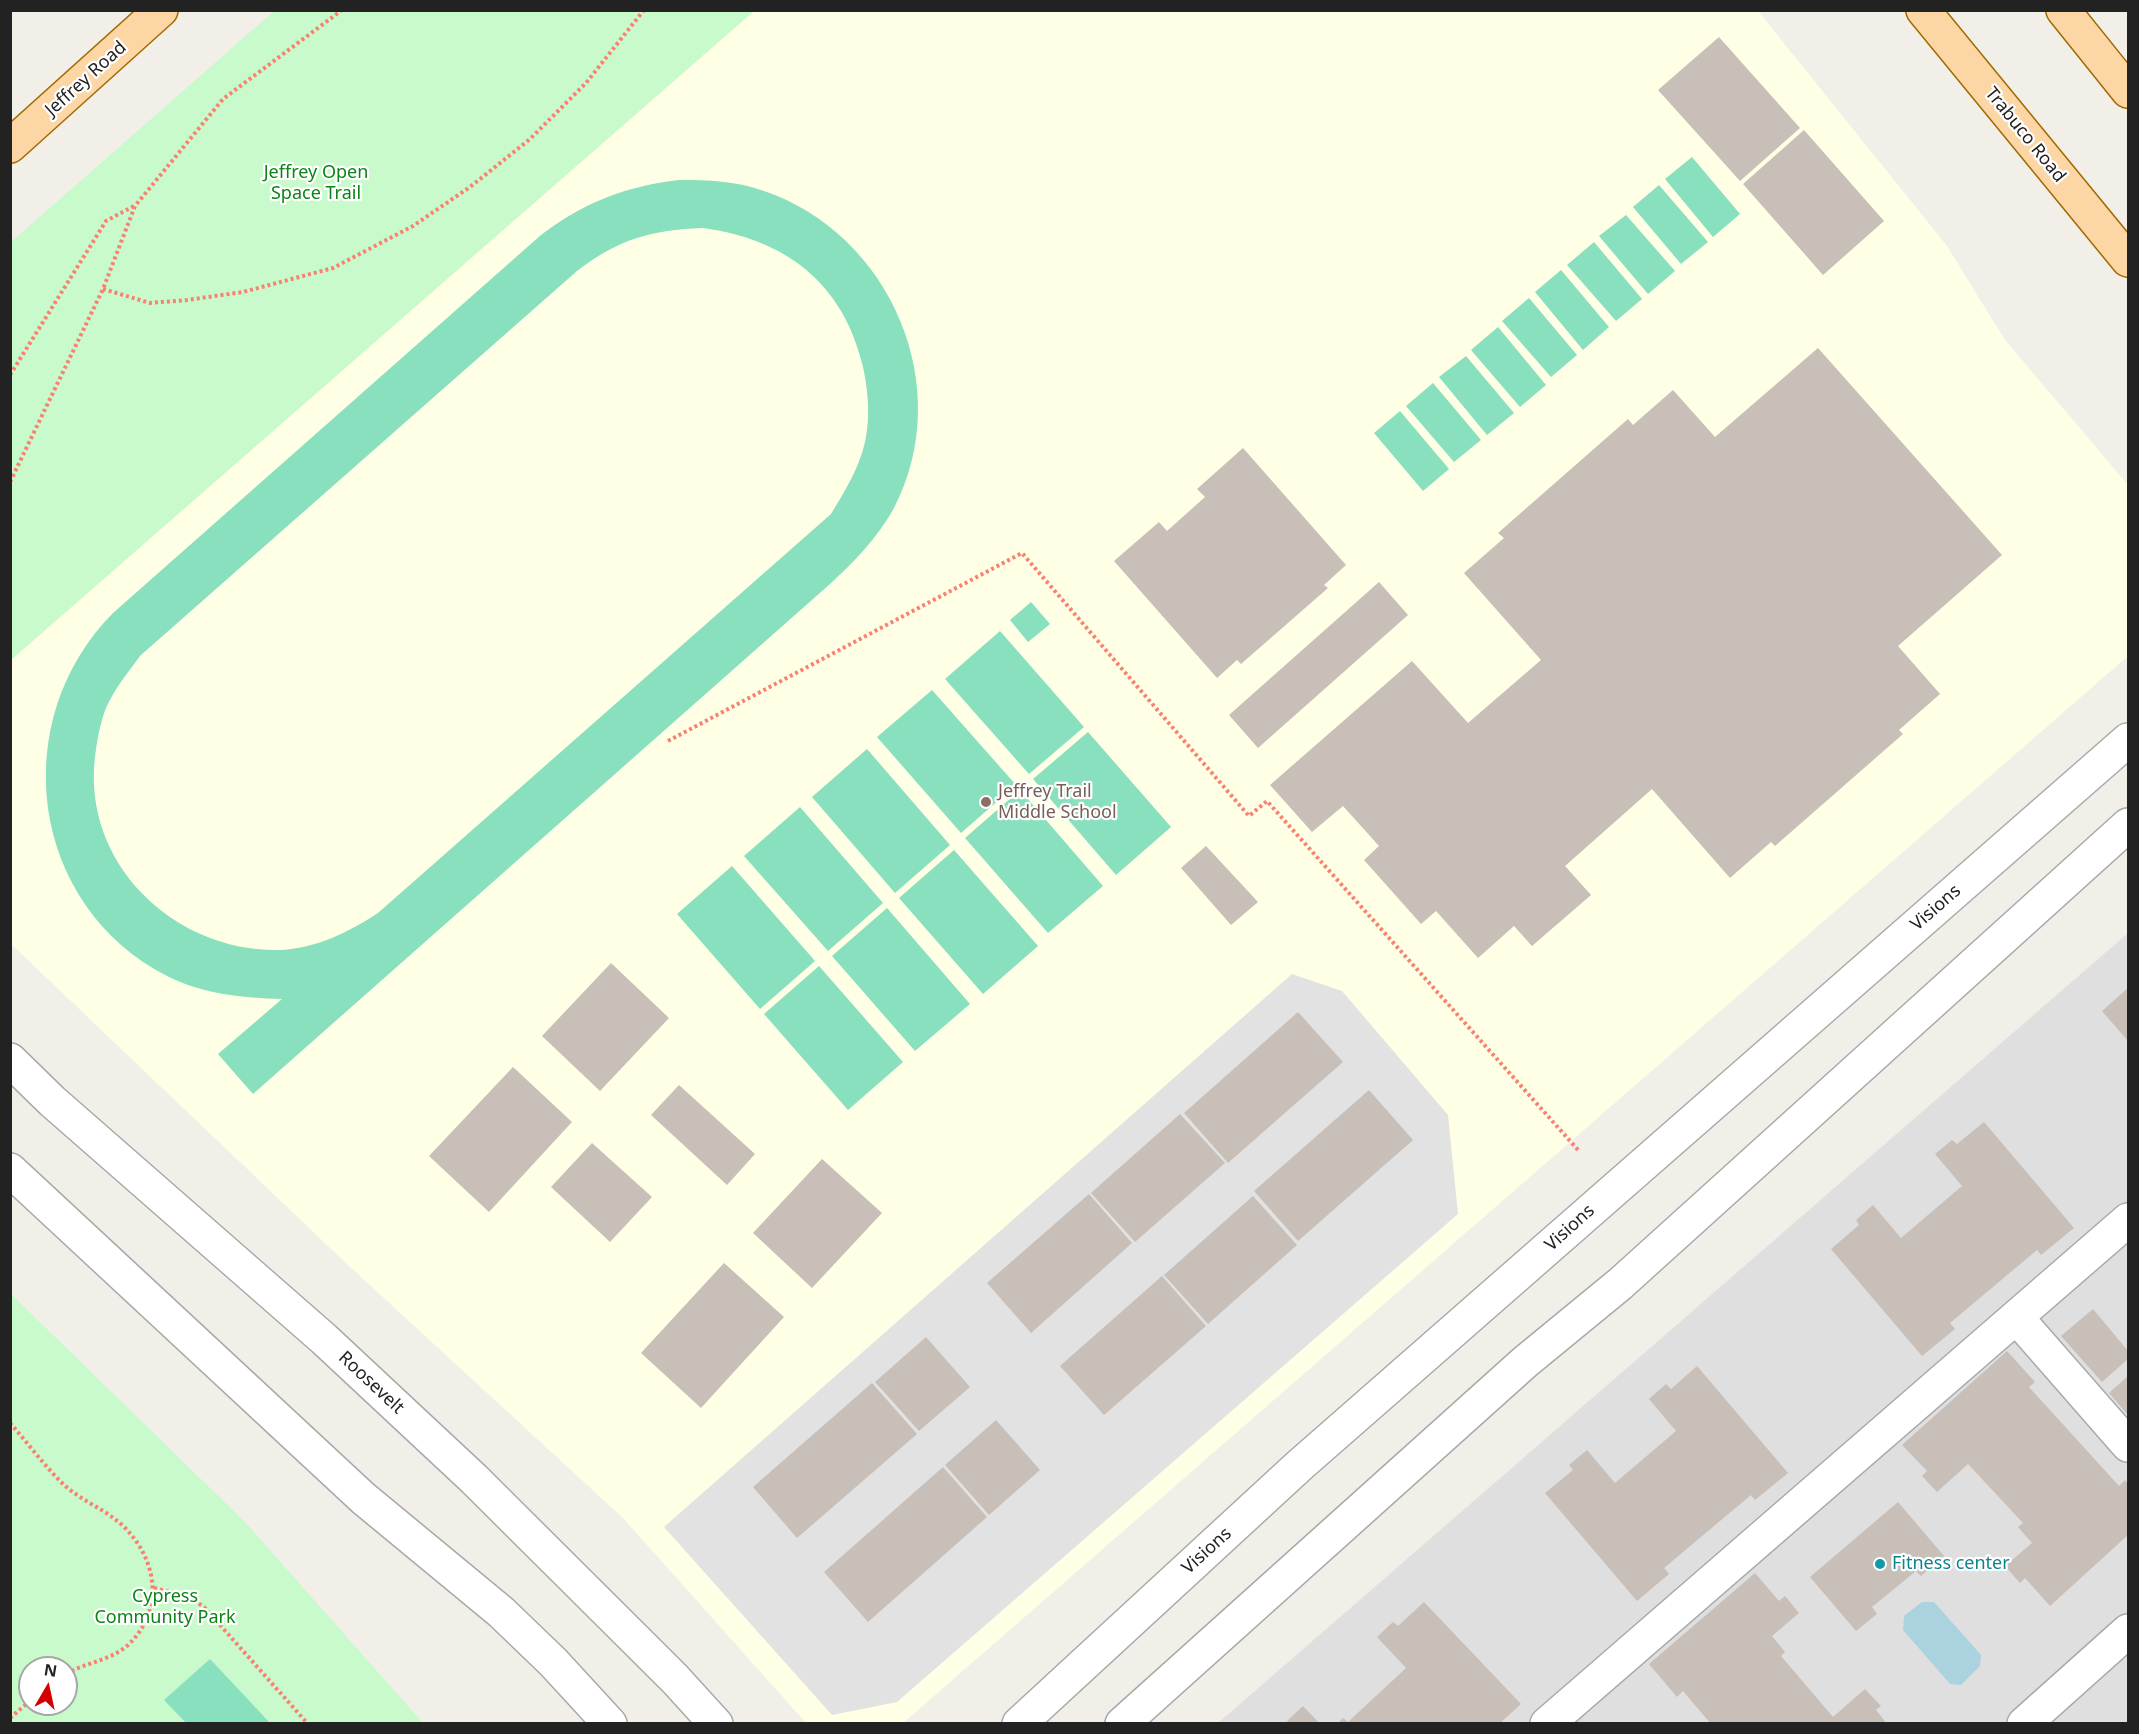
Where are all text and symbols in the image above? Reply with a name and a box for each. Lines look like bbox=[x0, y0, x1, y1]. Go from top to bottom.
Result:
street label: Jeffrey Road bbox=[41, 37, 131, 121]
street label: Trabuco Road bbox=[1980, 83, 2070, 187]
park label: Jeffrey Open Space Trail bbox=[264, 162, 368, 204]
place label: Jeffrey Trail Middle School bbox=[998, 781, 1117, 824]
marker: Jeffrey Trail Middle School bbox=[979, 795, 993, 809]
street label: Visions bbox=[1907, 880, 1965, 936]
street label: Visions bbox=[1541, 1200, 1599, 1256]
street label: Roosevelt bbox=[334, 1347, 408, 1419]
street label: Visions bbox=[1178, 1523, 1236, 1579]
place label: Fitness center bbox=[1892, 1553, 2010, 1575]
marker: Fitness center bbox=[1873, 1557, 1887, 1571]
park label: Cypress Community Park bbox=[94, 1586, 236, 1628]
north arrow bbox=[18, 1656, 78, 1716]
text: N bbox=[42, 1658, 59, 1682]

